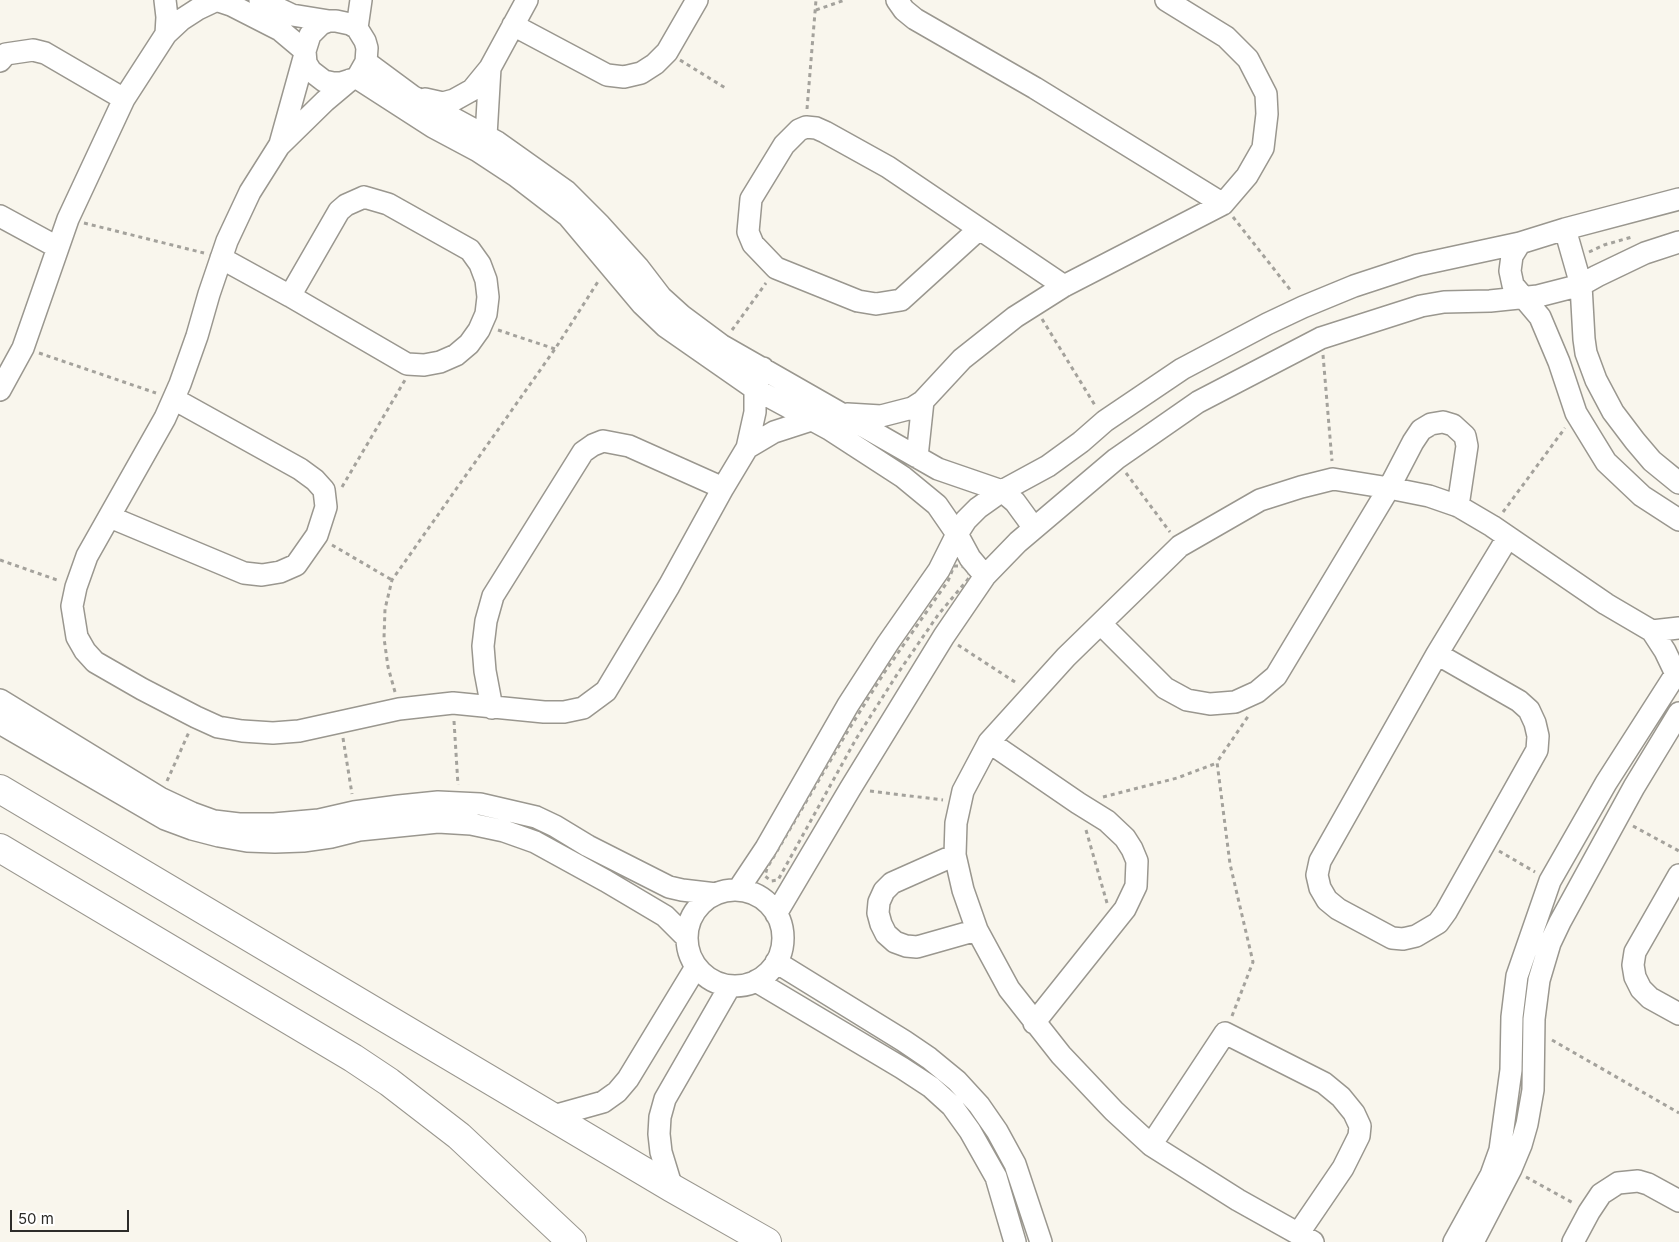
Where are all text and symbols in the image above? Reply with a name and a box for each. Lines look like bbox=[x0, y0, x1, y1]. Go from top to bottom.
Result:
scale bar bbox=[12, 1200, 131, 1232]
text: 50 m bbox=[18, 1209, 54, 1228]

